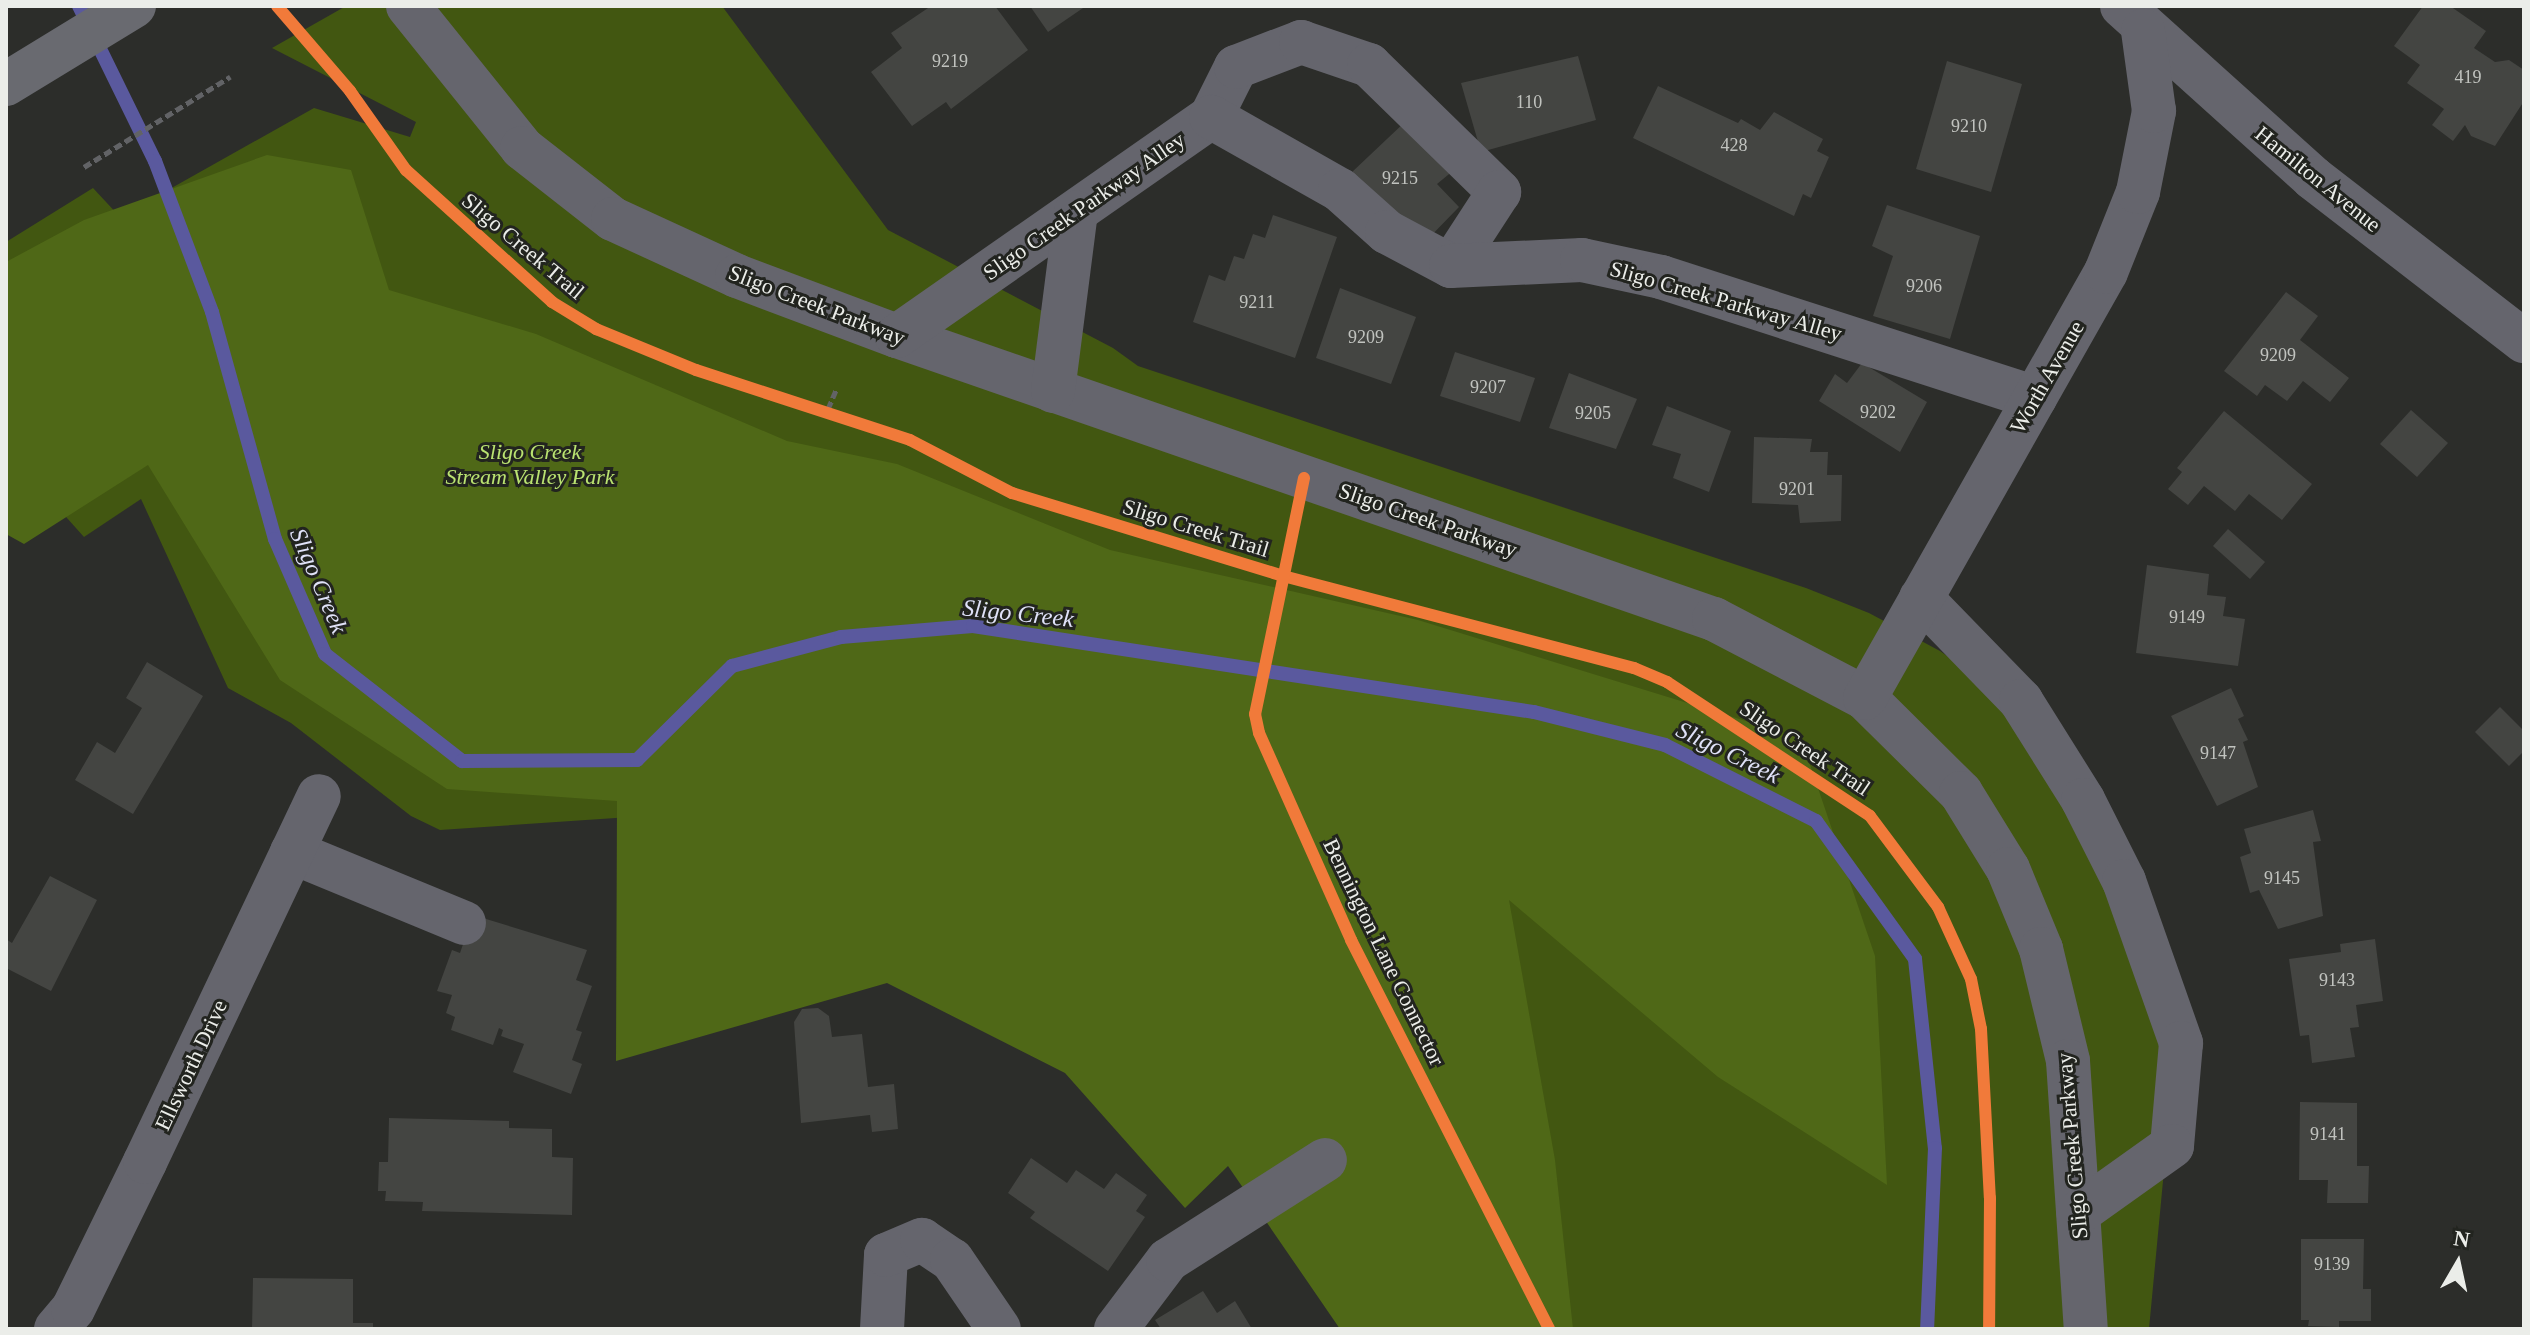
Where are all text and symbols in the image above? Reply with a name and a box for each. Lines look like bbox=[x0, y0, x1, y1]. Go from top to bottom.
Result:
house number: 9219 bbox=[932, 50, 968, 72]
house number: 419 bbox=[2454, 66, 2482, 88]
house number: 110 bbox=[1516, 91, 1542, 113]
house number: 9210 bbox=[1951, 115, 1987, 137]
street label: Hamilton Avenue bbox=[2249, 120, 2387, 238]
street label: Sligo Creek Parkway Alley bbox=[978, 126, 1190, 286]
house number: 428 bbox=[1720, 134, 1748, 156]
house number: 9215 bbox=[1382, 167, 1418, 189]
street label: Sligo Creek Trail bbox=[456, 187, 590, 305]
street label: Sligo Creek Parkway Alley bbox=[1606, 255, 1846, 347]
street label: Sligo Creek Parkway bbox=[725, 259, 909, 351]
house number: 9206 bbox=[1906, 275, 1942, 297]
house number: 9211 bbox=[1239, 291, 1275, 313]
street label: Worth Avenue bbox=[2004, 316, 2090, 438]
house number: 9209 bbox=[1348, 326, 1384, 348]
house number: 9209 bbox=[2260, 344, 2296, 366]
house number: 9207 bbox=[1470, 376, 1506, 398]
house number: 9202 bbox=[1860, 401, 1896, 423]
house number: 9205 bbox=[1575, 402, 1611, 424]
park label: Sligo Creek Stream Valley Park bbox=[445, 438, 615, 490]
street label: Sligo Creek Parkway bbox=[1335, 477, 1521, 563]
house number: 9201 bbox=[1779, 478, 1815, 500]
street label: Sligo Creek Trail bbox=[1119, 493, 1273, 563]
water label: Sligo Creek bbox=[283, 524, 353, 638]
water label: Sligo Creek bbox=[961, 594, 1075, 634]
house number: 9149 bbox=[2169, 606, 2205, 628]
street label: Sligo Creek Trail bbox=[1735, 695, 1875, 801]
water label: Sligo Creek bbox=[1671, 716, 1785, 790]
house number: 9147 bbox=[2200, 742, 2236, 764]
street label: Bennington Lane Connector bbox=[1317, 834, 1451, 1070]
house number: 9145 bbox=[2264, 867, 2300, 889]
house number: 9143 bbox=[2319, 969, 2355, 991]
street label: Ellsworth Drive bbox=[149, 995, 233, 1135]
street label: Sligo Creek Parkway bbox=[2051, 1052, 2093, 1240]
house number: 9141 bbox=[2310, 1123, 2346, 1145]
north arrow bbox=[2418, 1223, 2498, 1303]
text: N bbox=[2452, 1225, 2472, 1252]
house number: 9139 bbox=[2314, 1253, 2350, 1275]

